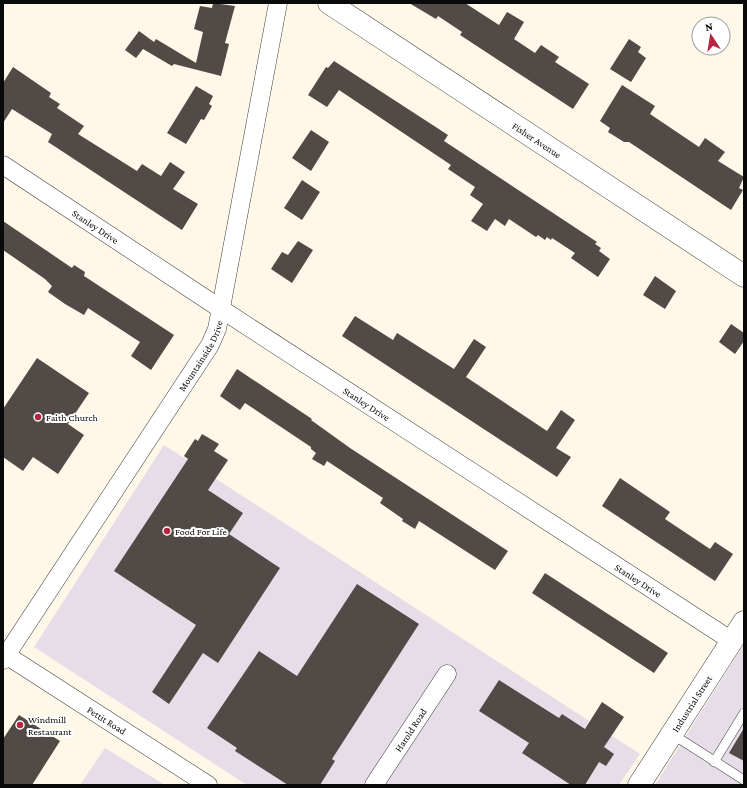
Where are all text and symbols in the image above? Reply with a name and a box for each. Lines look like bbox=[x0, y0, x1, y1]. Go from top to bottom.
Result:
north arrow bbox=[691, 16, 731, 56]
text: N bbox=[704, 19, 714, 33]
street label: Fisher Avenue bbox=[510, 120, 564, 161]
street label: Stanley Drive bbox=[70, 207, 121, 246]
street label: Mountainside Drive bbox=[176, 319, 225, 393]
street label: Stanley Drive bbox=[341, 385, 392, 424]
marker: Faith Church bbox=[33, 412, 43, 422]
place label: Faith Church bbox=[46, 412, 99, 423]
marker: Food For Life bbox=[162, 526, 172, 536]
place label: Food For Life bbox=[175, 526, 227, 537]
street label: Stanley Drive bbox=[613, 561, 664, 600]
street label: Industrial Street bbox=[670, 673, 715, 734]
street label: Pettit Road bbox=[85, 704, 129, 737]
street label: Harold Road bbox=[392, 706, 429, 754]
place label: Windmill Restaurant bbox=[28, 714, 72, 737]
marker: Windmill Restaurant bbox=[15, 720, 25, 730]

